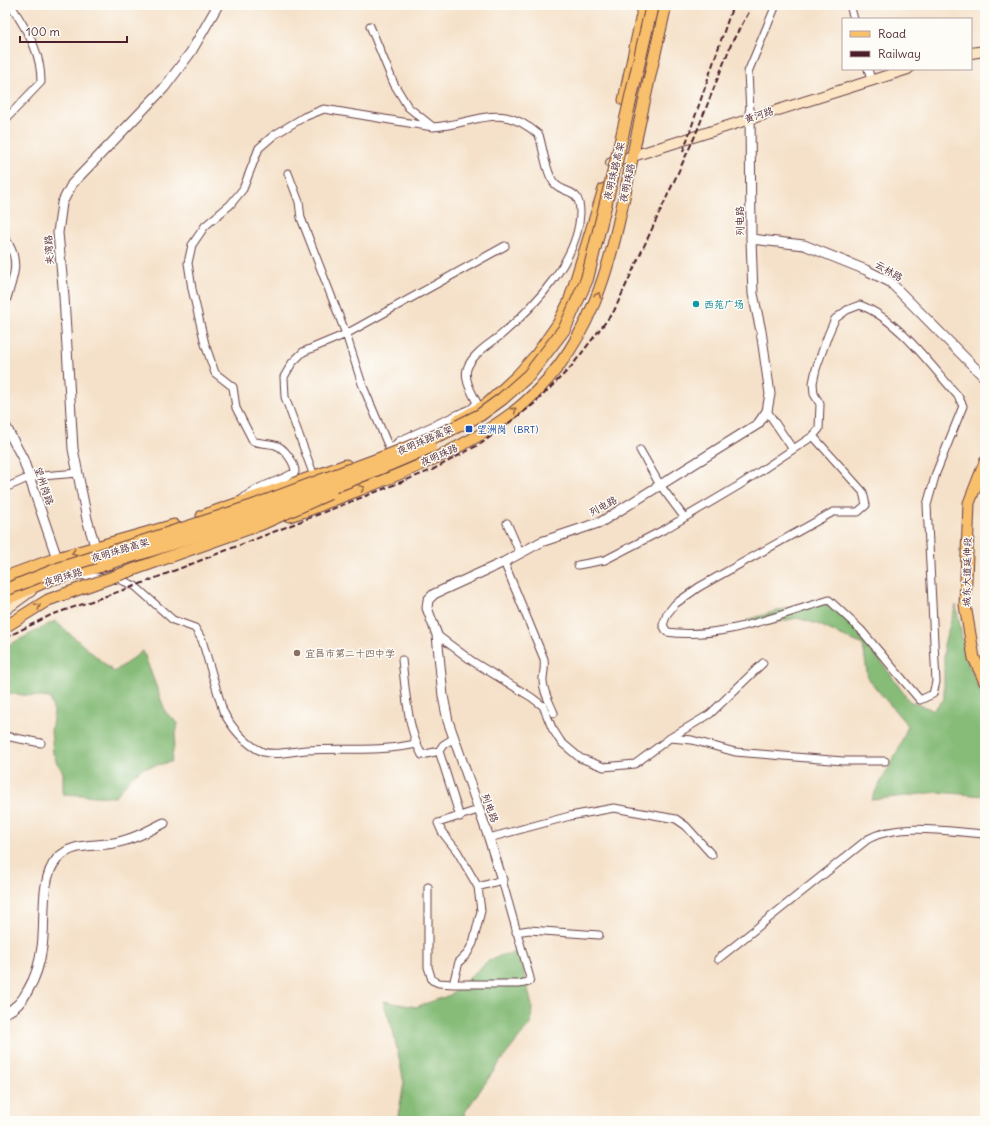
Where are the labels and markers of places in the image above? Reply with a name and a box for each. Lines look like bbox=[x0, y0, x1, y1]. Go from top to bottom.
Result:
place label: 西苑广场 bbox=[704, 298, 744, 311]
marker: 西苑广场 bbox=[691, 299, 701, 309]
place label: 望洲岗（BRT） bbox=[477, 423, 545, 436]
marker: 望洲岗（BRT） bbox=[464, 424, 474, 434]
place label: 宜昌市第二十四中学 bbox=[305, 647, 395, 660]
marker: 宜昌市第二十四中学 bbox=[292, 648, 302, 658]

